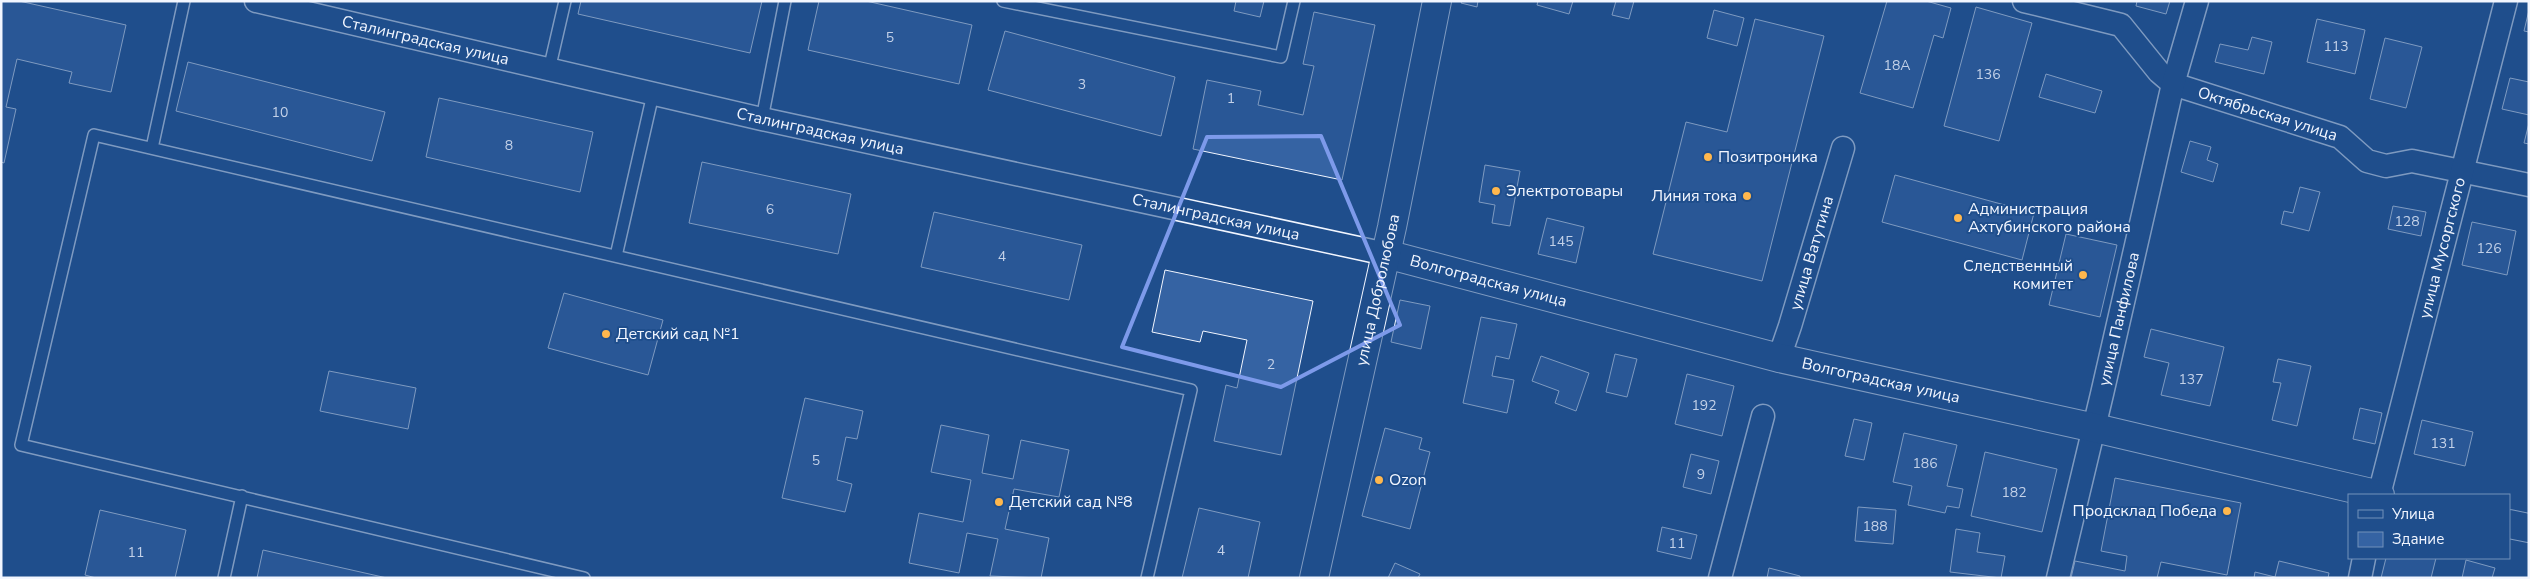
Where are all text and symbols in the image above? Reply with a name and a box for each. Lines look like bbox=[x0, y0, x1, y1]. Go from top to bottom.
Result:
street label: Сталинградская улица bbox=[340, 10, 511, 71]
house number: 5 bbox=[886, 28, 894, 47]
house number: 113 bbox=[2323, 37, 2349, 56]
house number: 18А bbox=[1883, 56, 1911, 75]
house number: 136 bbox=[1975, 65, 2001, 84]
house number: 3 bbox=[1078, 75, 1086, 94]
street label: Октябрьская улица bbox=[2195, 81, 2340, 147]
house number: 1 bbox=[1227, 89, 1235, 108]
street label: Сталинградская улица bbox=[734, 102, 906, 160]
house number: 10 bbox=[272, 103, 288, 122]
house number: 8 bbox=[505, 136, 513, 155]
place label: Позитроника bbox=[1718, 146, 1818, 168]
marker: Позитроника bbox=[1702, 151, 1714, 163]
street label: улица Мусоргского bbox=[2414, 175, 2471, 321]
place label: Электротовары bbox=[1506, 180, 1623, 202]
marker: Электротовары bbox=[1490, 185, 1502, 197]
place label: Линия тока bbox=[1651, 185, 1737, 207]
street label: Сталинградская улица bbox=[1130, 188, 1302, 246]
marker: Линия тока bbox=[1741, 190, 1753, 202]
street label: улица Ватутина bbox=[1784, 193, 1839, 313]
place label: Администрация Ахтубинского района bbox=[1968, 198, 2131, 238]
house number: 6 bbox=[766, 200, 774, 219]
street label: улица Добролюбова bbox=[1350, 212, 1405, 368]
marker: Администрация Ахтубинского района bbox=[1952, 212, 1964, 224]
house number: 128 bbox=[2394, 212, 2420, 231]
house number: 145 bbox=[1548, 232, 1574, 251]
house number: 126 bbox=[2476, 239, 2502, 258]
house number: 4 bbox=[998, 247, 1006, 266]
street label: Волгоградская улица bbox=[1408, 250, 1569, 312]
street label: улица Панфилова bbox=[2093, 250, 2145, 388]
place label: Следственный комитет bbox=[1963, 255, 2074, 295]
marker: Следственный комитет bbox=[2077, 269, 2089, 281]
place label: Детский сад №1 bbox=[616, 323, 740, 345]
marker: Детский сад №1 bbox=[600, 328, 612, 340]
street label: Волгоградская улица bbox=[1800, 352, 1962, 409]
house number: 2 bbox=[1267, 355, 1275, 374]
house number: 137 bbox=[2178, 370, 2204, 389]
house number: 192 bbox=[1691, 396, 1717, 415]
house number: 131 bbox=[2430, 434, 2456, 453]
house number: 5 bbox=[812, 451, 820, 470]
house number: 186 bbox=[1912, 454, 1938, 473]
house number: 9 bbox=[1697, 465, 1705, 484]
place label: Ozon bbox=[1389, 469, 1427, 491]
marker: Ozon bbox=[1373, 474, 1385, 486]
house number: 182 bbox=[2001, 483, 2027, 502]
place label: Детский сад №8 bbox=[1009, 491, 1133, 513]
legend bbox=[2348, 494, 2510, 559]
marker: Детский сад №8 bbox=[993, 496, 1005, 508]
place label: Продсклад Победа bbox=[2073, 500, 2217, 522]
text: Улица bbox=[2391, 504, 2435, 524]
marker: Продсклад Победа bbox=[2221, 505, 2233, 517]
house number: 188 bbox=[1862, 517, 1888, 536]
text: Здание bbox=[2392, 529, 2444, 549]
house number: 11 bbox=[1669, 534, 1685, 553]
house number: 4 bbox=[1217, 541, 1225, 560]
house number: 11 bbox=[128, 543, 144, 562]

